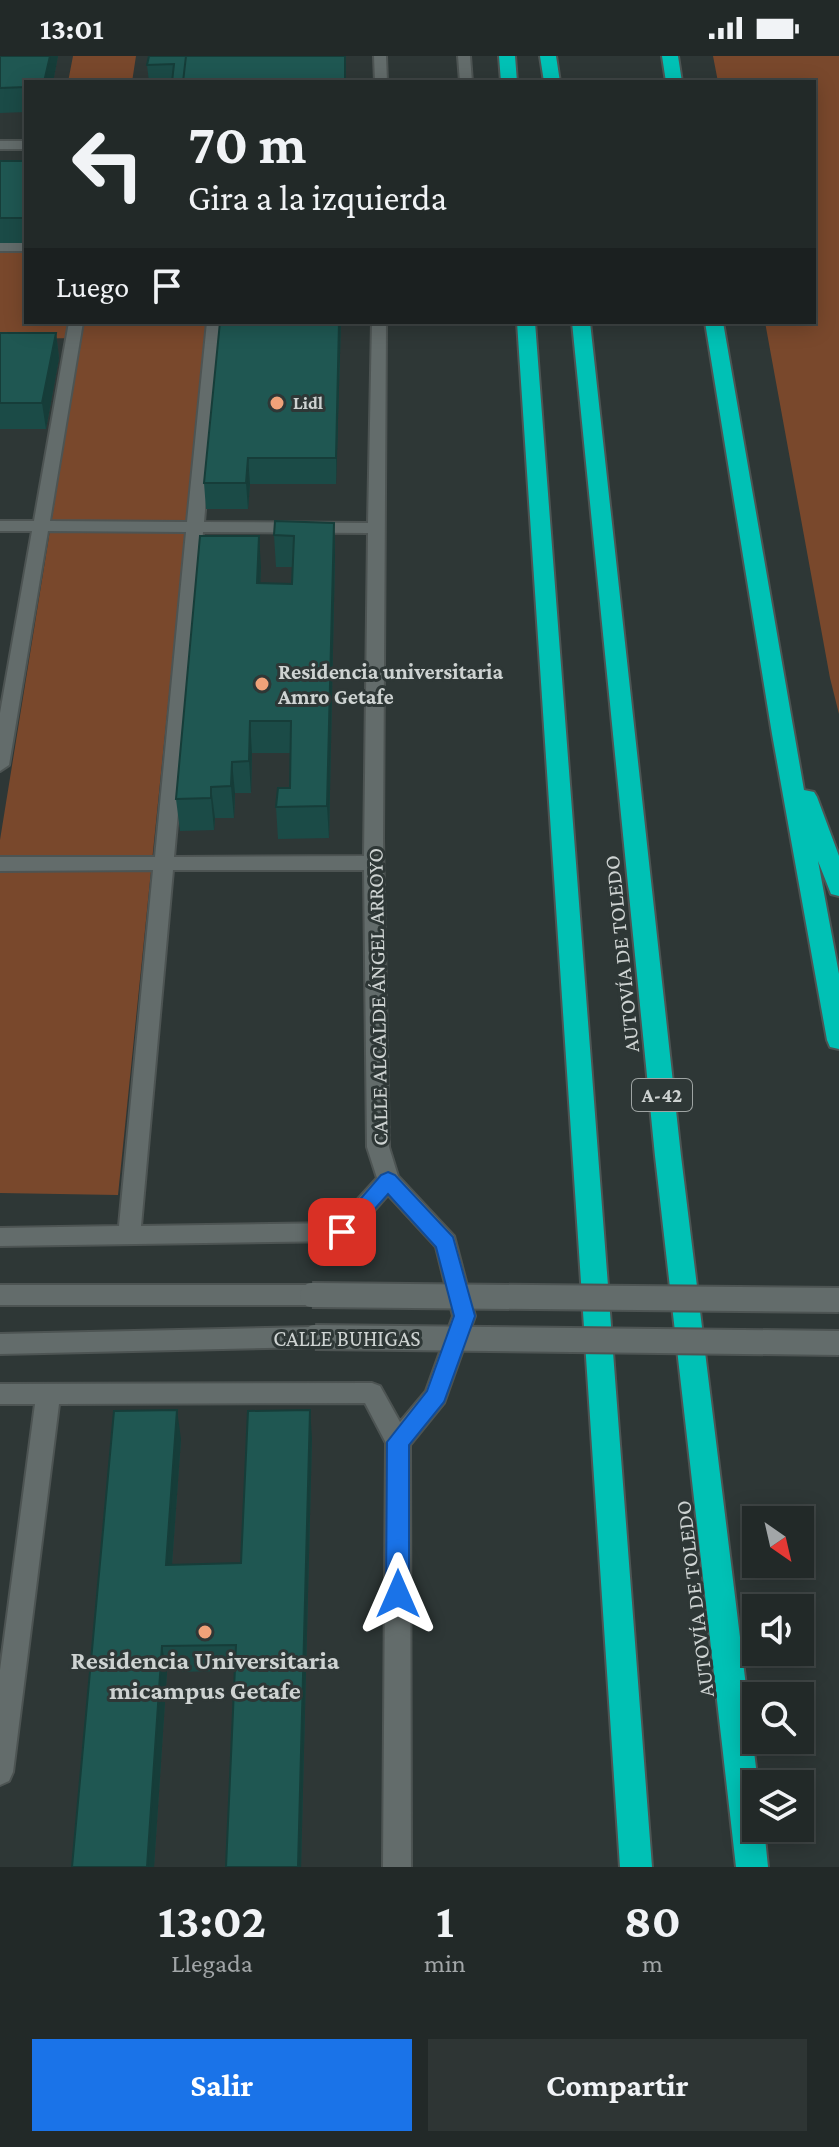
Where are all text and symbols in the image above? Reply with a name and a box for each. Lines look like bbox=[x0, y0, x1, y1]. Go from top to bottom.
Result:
text: 13:01 bbox=[40, 12, 104, 45]
icon: left bbox=[56, 112, 160, 216]
text: 70 m bbox=[188, 113, 307, 175]
text: Gira a la izquierda bbox=[188, 178, 447, 218]
icon: arrive bbox=[145, 264, 189, 308]
text: Luego bbox=[56, 270, 129, 303]
place label: Lidl bbox=[293, 393, 323, 413]
marker: Lidl bbox=[268, 394, 286, 412]
place label: Residencia universitaria Amro Getafe bbox=[277, 659, 503, 709]
marker: Residencia universitaria Amro Getafe bbox=[253, 675, 271, 693]
street label: CALLE ALCALDE ÁNGEL ARROYO bbox=[362, 848, 393, 1146]
street label: AUTOVÍA DE TOLEDO bbox=[599, 854, 644, 1054]
road number: A-42 bbox=[632, 1079, 692, 1111]
pin bbox=[308, 1198, 376, 1266]
icon: arrive bbox=[320, 1210, 364, 1254]
street label: CALLE BUHIGAS bbox=[273, 1326, 421, 1351]
street label: AUTOVÍA DE TOLEDO bbox=[670, 1499, 719, 1699]
north arrow bbox=[742, 1506, 814, 1578]
map controls bbox=[742, 1506, 814, 1842]
position arrow bbox=[356, 1552, 440, 1636]
button: sound bbox=[742, 1594, 814, 1666]
marker: Residencia Universitaria micampus Getafe bbox=[196, 1623, 214, 1641]
place label: Residencia Universitaria micampus Getafe bbox=[70, 1646, 340, 1705]
button: search bbox=[742, 1682, 814, 1754]
button: layers bbox=[742, 1770, 814, 1842]
text: 13:02 bbox=[158, 1894, 266, 1947]
text: 1 bbox=[436, 1894, 454, 1947]
text: 80 bbox=[624, 1894, 681, 1947]
text: Llegada bbox=[171, 1949, 253, 1978]
text: min bbox=[424, 1949, 466, 1978]
text: m bbox=[642, 1949, 663, 1978]
button: Salir bbox=[32, 2039, 412, 2131]
button: Compartir bbox=[428, 2039, 807, 2131]

